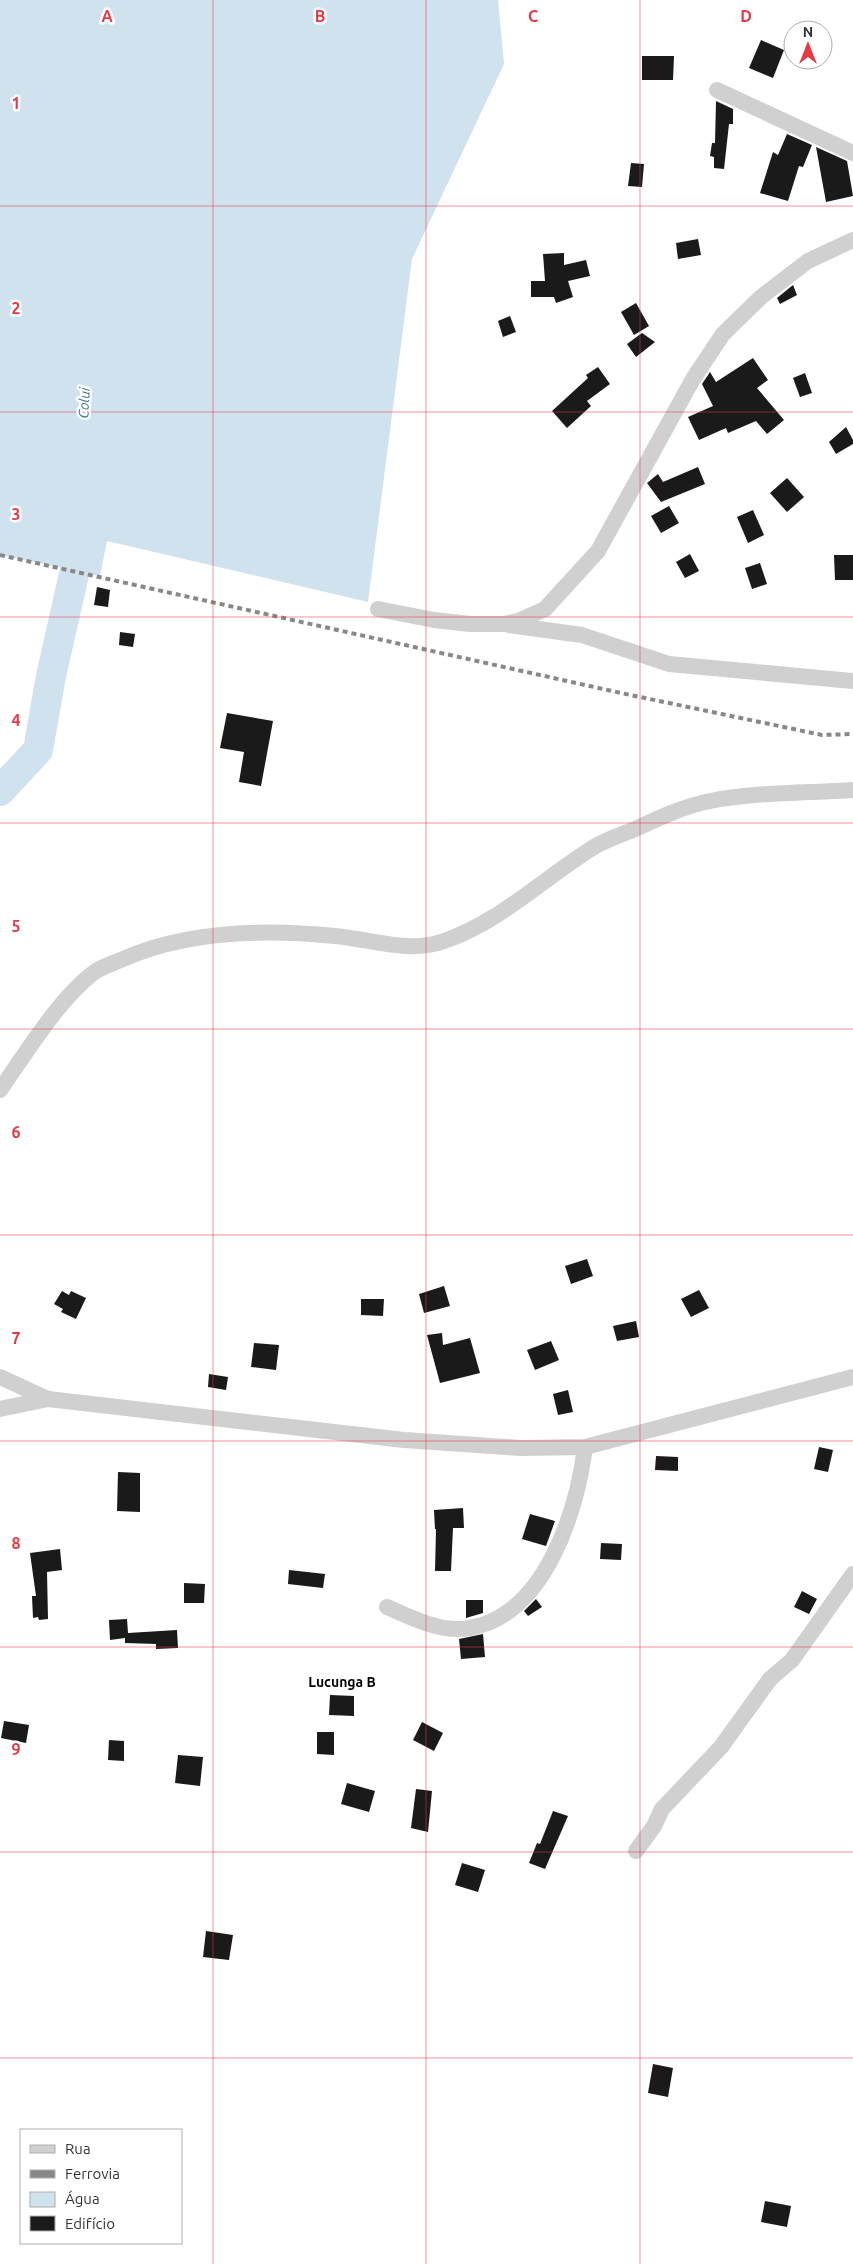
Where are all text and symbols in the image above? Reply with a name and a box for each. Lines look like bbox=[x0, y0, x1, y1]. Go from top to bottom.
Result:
text: A bbox=[101, 7, 113, 25]
text: B bbox=[315, 7, 325, 25]
text: C bbox=[528, 7, 538, 25]
text: D bbox=[740, 7, 752, 25]
north arrow bbox=[783, 20, 833, 70]
text: N bbox=[803, 24, 813, 40]
text: 1 bbox=[11, 94, 21, 112]
text: 2 bbox=[11, 299, 21, 317]
water label: Colui bbox=[75, 387, 93, 419]
text: 3 bbox=[11, 505, 21, 523]
text: 4 bbox=[11, 711, 21, 729]
text: 5 bbox=[11, 917, 21, 935]
text: 6 bbox=[11, 1123, 21, 1141]
text: 7 bbox=[11, 1329, 21, 1347]
text: 8 bbox=[11, 1534, 21, 1552]
district label: Lucunga B bbox=[308, 1674, 376, 1690]
text: 9 bbox=[11, 1740, 21, 1758]
legend bbox=[20, 2129, 182, 2244]
text: Rua bbox=[65, 2140, 91, 2157]
text: Ferrovia bbox=[65, 2165, 120, 2182]
text: Água bbox=[65, 2190, 100, 2207]
text: Edifício bbox=[65, 2215, 115, 2232]

